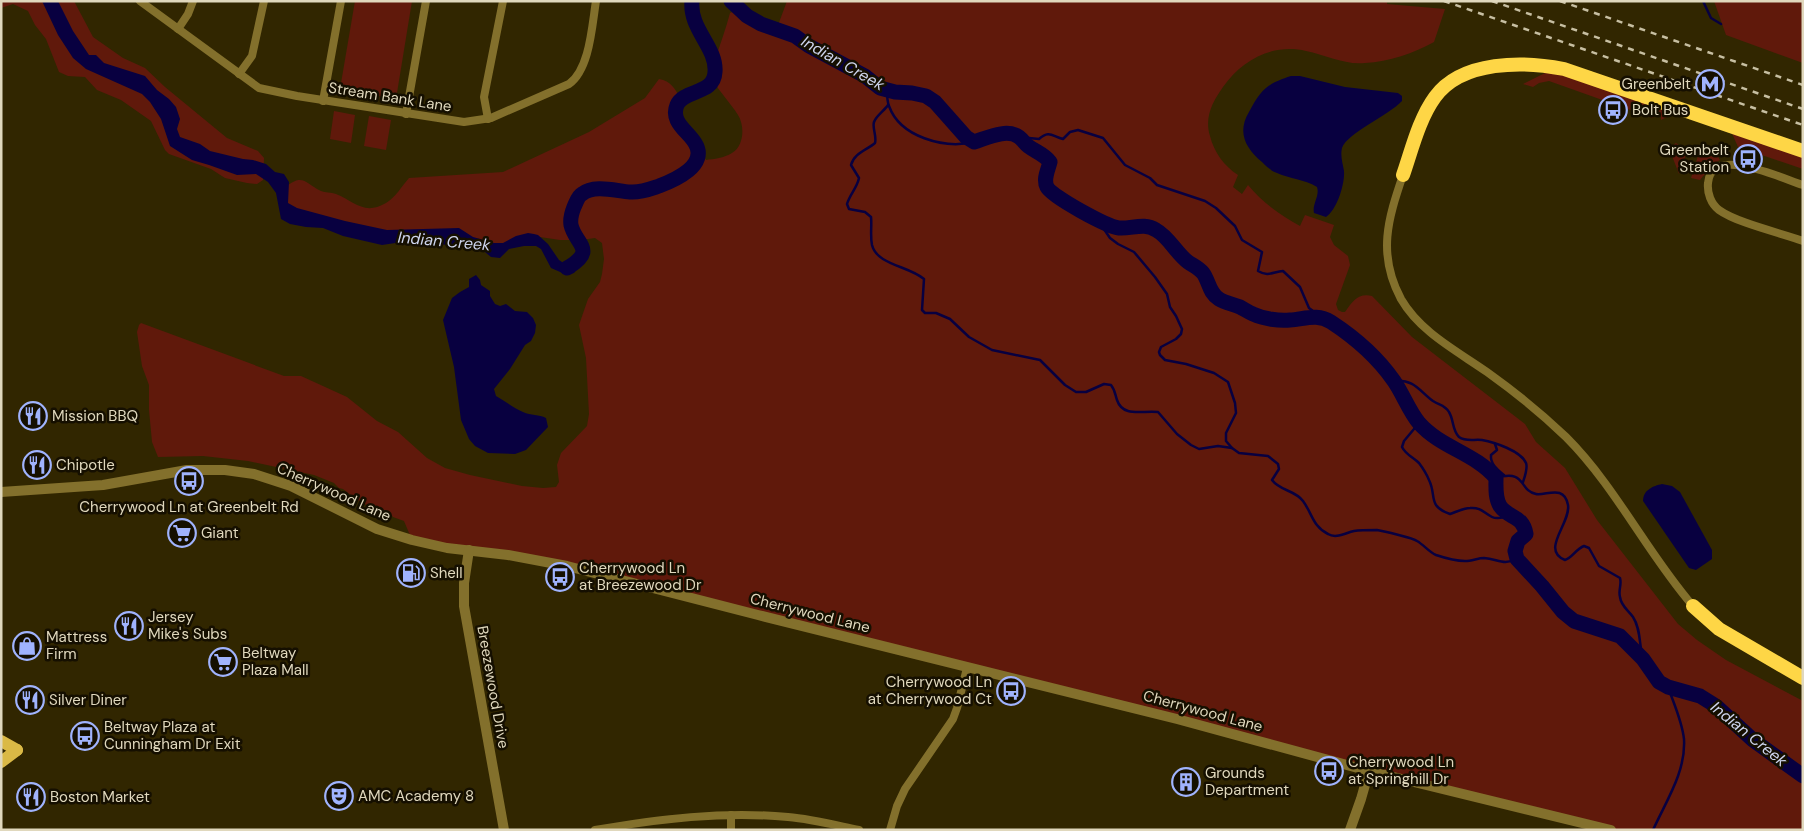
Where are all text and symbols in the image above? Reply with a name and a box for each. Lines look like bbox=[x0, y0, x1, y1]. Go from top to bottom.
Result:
water label: Indian Creek bbox=[798, 31, 889, 96]
metro station icon: Greenbelt bbox=[1695, 69, 1725, 99]
place label: Greenbelt bbox=[1622, 74, 1691, 94]
street label: Stream Bank Lane bbox=[327, 77, 453, 117]
bus stop icon: Bolt Bus bbox=[1598, 95, 1628, 125]
place label: Bolt Bus bbox=[1632, 100, 1688, 120]
place label: Greenbelt Station bbox=[1660, 140, 1729, 177]
bus stop icon: Greenbelt Station bbox=[1733, 144, 1763, 174]
water label: Indian Creek bbox=[397, 226, 492, 256]
restaurant icon: Mission BBQ bbox=[18, 401, 48, 431]
place label: Mission BBQ bbox=[52, 406, 138, 426]
restaurant icon: Chipotle bbox=[22, 450, 52, 480]
place label: Chipotle bbox=[56, 455, 115, 475]
street label: Cherrywood Lane bbox=[274, 458, 394, 526]
bus stop icon: Cherrywood Ln at Greenbelt Rd bbox=[174, 466, 204, 496]
place label: Cherrywood Ln at Greenbelt Rd bbox=[79, 497, 299, 517]
supermarket icon: Giant bbox=[167, 518, 197, 548]
place label: Giant bbox=[201, 523, 239, 543]
fuel station icon: Shell bbox=[396, 558, 426, 588]
place label: Cherrywood Ln at Breezewood Dr bbox=[579, 558, 702, 595]
bus stop icon: Cherrywood Ln at Breezewood Dr bbox=[545, 562, 575, 592]
place label: Shell bbox=[430, 563, 463, 583]
street label: Cherrywood Lane bbox=[748, 588, 872, 638]
place label: Jersey Mike's Subs bbox=[148, 607, 227, 644]
restaurant icon: Jersey Mike's Subs bbox=[114, 611, 144, 641]
street label: Breezewood Drive bbox=[472, 624, 514, 750]
place label: Mattress Firm bbox=[46, 627, 107, 664]
shop icon: Mattress Firm bbox=[12, 631, 42, 661]
place label: Beltway Plaza Mall bbox=[242, 643, 309, 680]
supermarket icon: Beltway Plaza Mall bbox=[208, 647, 238, 677]
place label: Cherrywood Ln at Cherrywood Ct bbox=[868, 672, 992, 709]
bus stop icon: Cherrywood Ln at Cherrywood Ct bbox=[996, 676, 1026, 706]
restaurant icon: Silver Diner bbox=[15, 685, 45, 715]
street label: Cherrywood Lane bbox=[1141, 685, 1265, 737]
place label: Silver Diner bbox=[49, 690, 127, 710]
water label: Indian Creek bbox=[1706, 697, 1792, 772]
place label: Beltway Plaza at Cunningham Dr Exit bbox=[104, 717, 241, 754]
bus stop icon: Beltway Plaza at Cunningham Dr Exit bbox=[70, 721, 100, 751]
place label: Cherrywood Ln at Springhill Dr bbox=[1348, 752, 1454, 789]
bus stop icon: Cherrywood Ln at Springhill Dr bbox=[1314, 756, 1344, 786]
place label: Grounds Department bbox=[1205, 763, 1289, 800]
building icon: Grounds Department bbox=[1171, 767, 1201, 797]
theatre icon: AMC Academy 8 bbox=[324, 781, 354, 811]
restaurant icon: Boston Market bbox=[16, 782, 46, 812]
place label: AMC Academy 8 bbox=[358, 786, 474, 806]
place label: Boston Market bbox=[50, 787, 150, 807]

